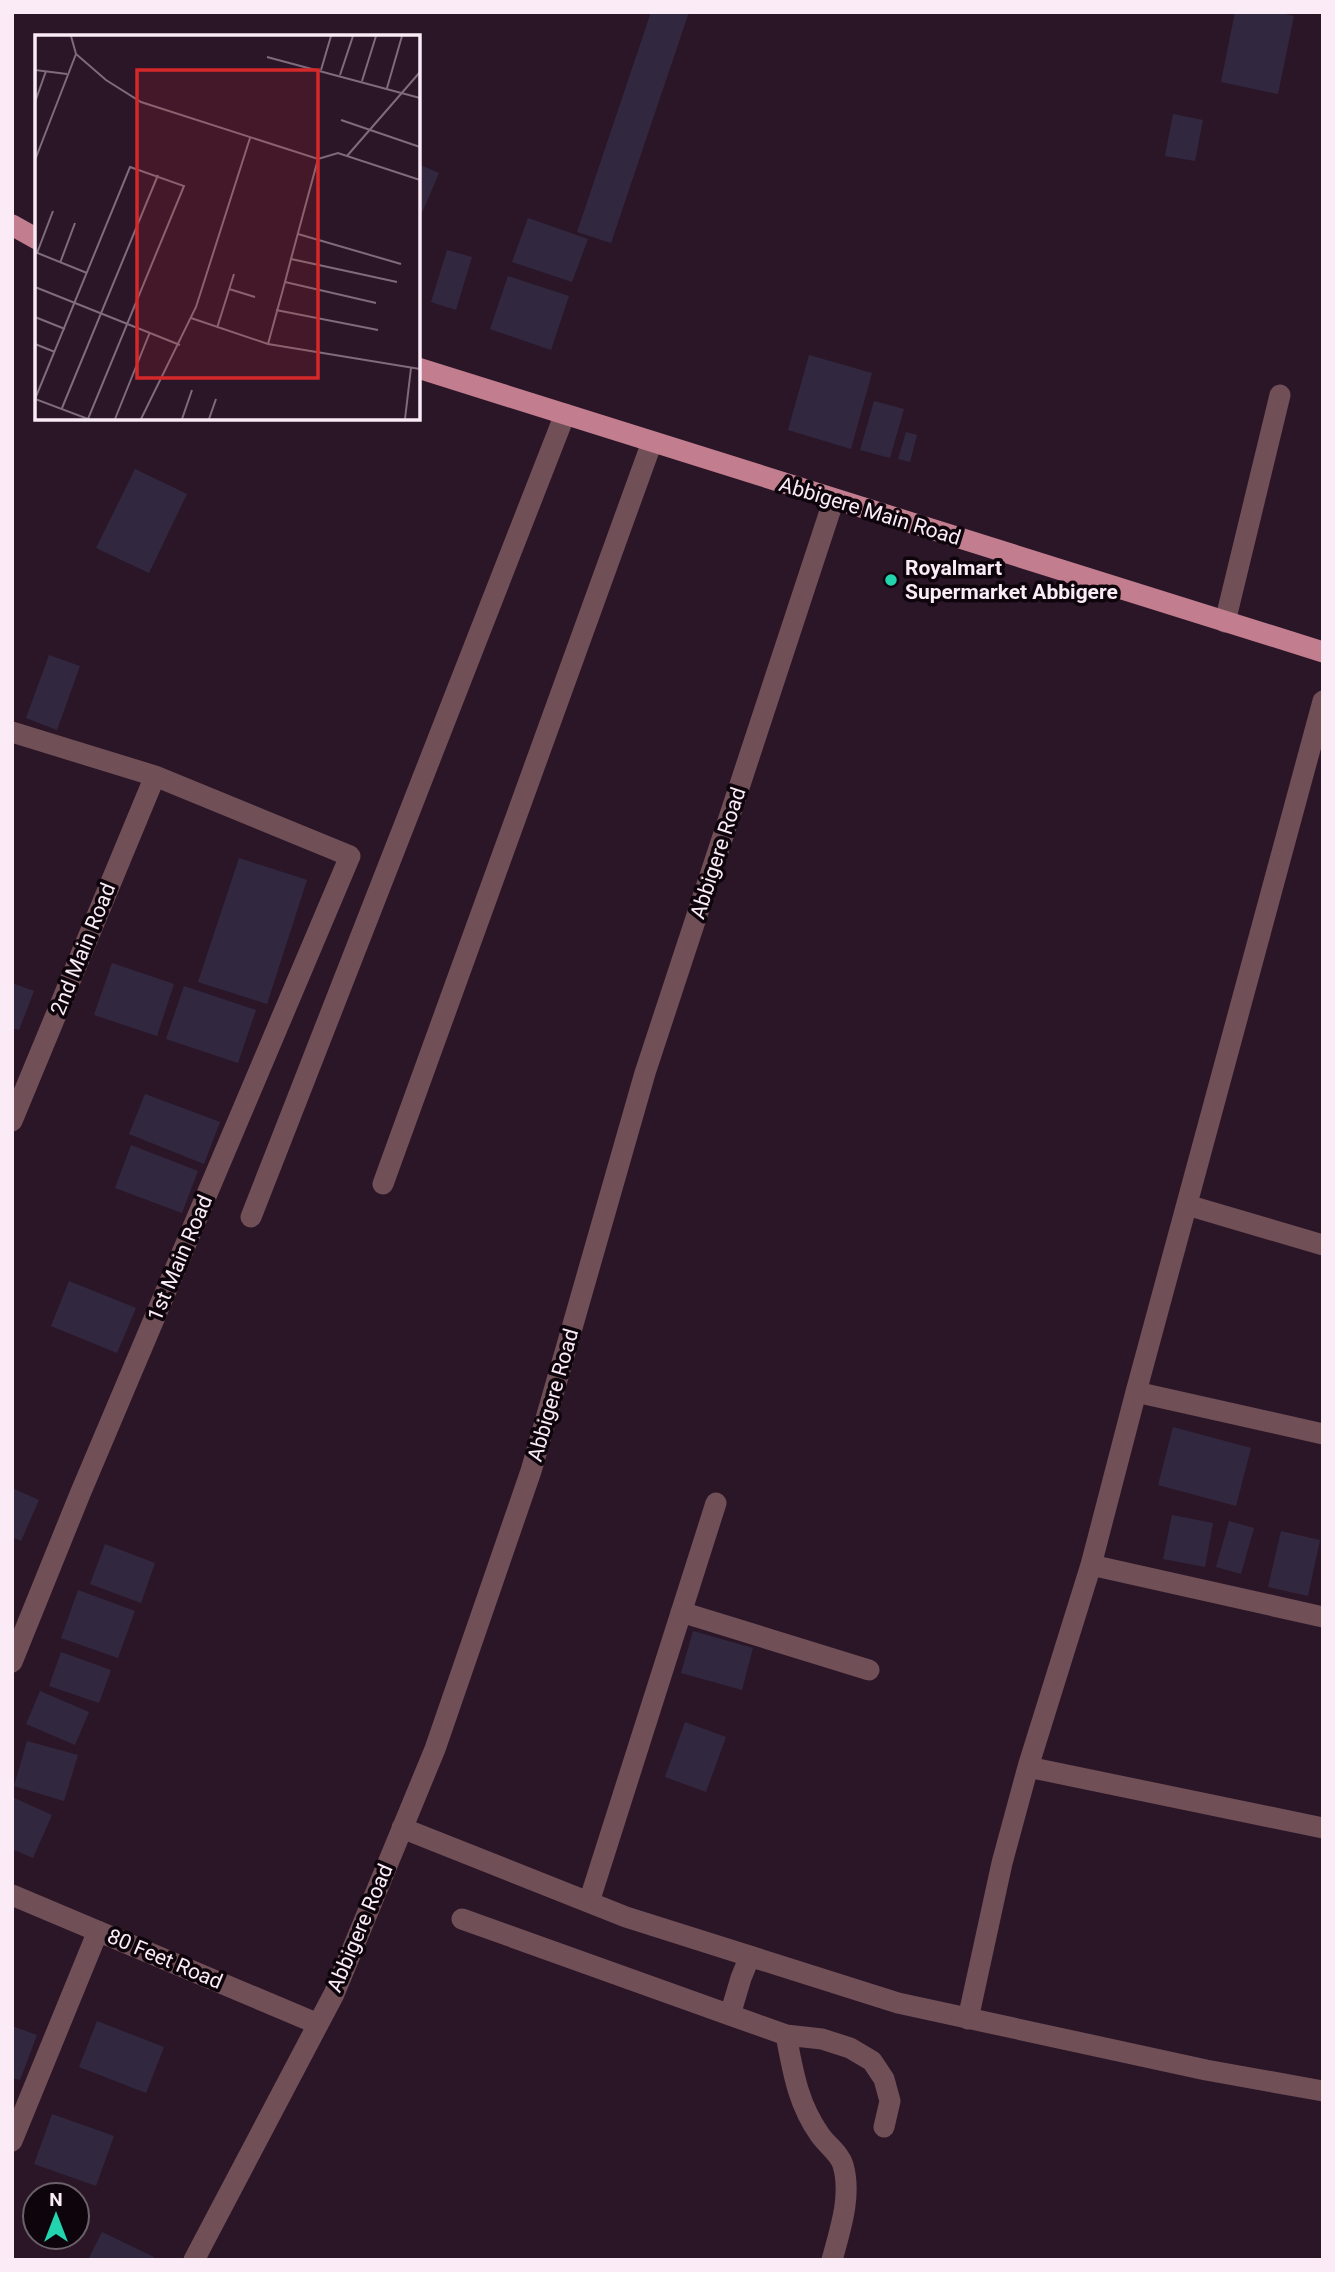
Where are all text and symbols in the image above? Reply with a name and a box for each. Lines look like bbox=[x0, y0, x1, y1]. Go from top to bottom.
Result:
inset map bbox=[35, 35, 420, 420]
street label: Abbigere Main Road bbox=[776, 472, 964, 550]
place label: Royalmart Supermarket Abbigere bbox=[905, 556, 1118, 604]
marker: Royalmart Supermarket Abbigere bbox=[883, 572, 899, 588]
street label: Abbigere Road bbox=[685, 784, 751, 922]
street label: 2nd Main Road bbox=[46, 879, 120, 1019]
street label: 1st Main Road bbox=[143, 1191, 217, 1325]
street label: Abbigere Road bbox=[523, 1326, 583, 1464]
street label: Abbigere Road bbox=[322, 1860, 398, 1996]
street label: 80 Feet Road bbox=[104, 1924, 226, 1994]
north arrow bbox=[21, 2181, 91, 2251]
text: N bbox=[49, 2188, 63, 2211]

